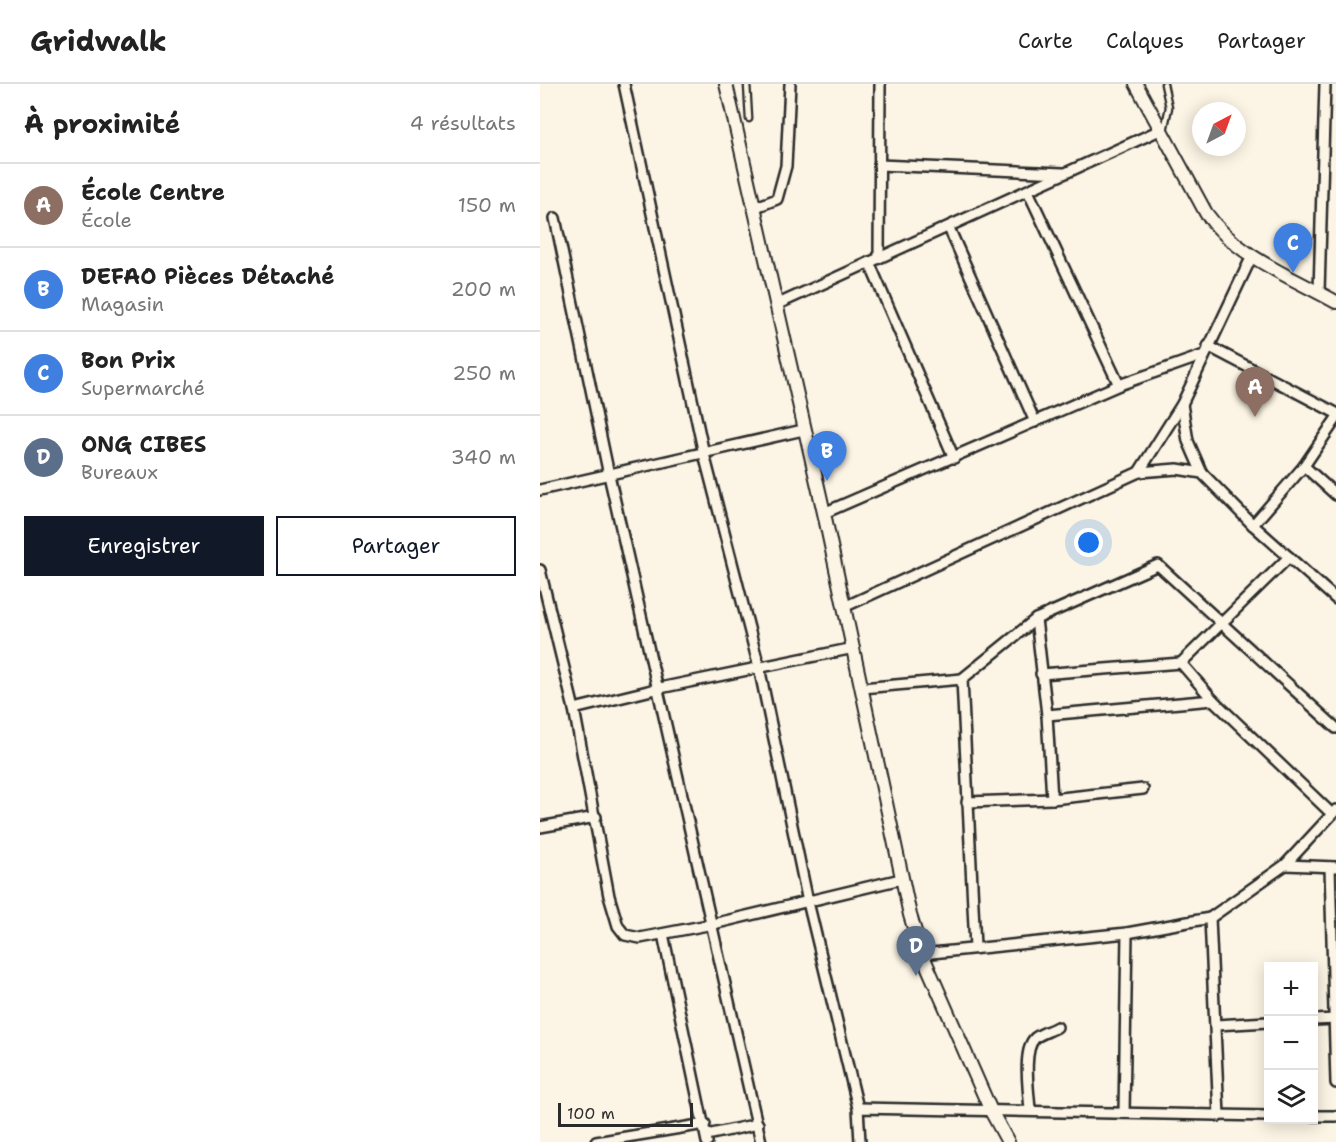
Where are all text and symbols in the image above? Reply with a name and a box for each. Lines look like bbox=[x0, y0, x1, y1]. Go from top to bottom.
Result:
text: Gridwalk bbox=[30, 22, 167, 60]
text: Carte bbox=[1018, 27, 1073, 55]
text: Calques bbox=[1106, 27, 1184, 55]
text: Partager bbox=[1217, 27, 1306, 55]
north arrow bbox=[1192, 102, 1246, 156]
text: À proximité bbox=[24, 106, 180, 141]
text: 4 résultats bbox=[410, 110, 516, 136]
text: École Centre bbox=[81, 178, 225, 207]
text: A bbox=[36, 192, 51, 218]
text: 150 m bbox=[458, 192, 516, 218]
text: École bbox=[81, 207, 132, 233]
pin: C bbox=[1274, 224, 1312, 273]
text: DEFAO Pièces Détaché bbox=[81, 262, 335, 291]
text: B bbox=[37, 276, 50, 302]
text: 200 m bbox=[451, 276, 516, 302]
text: Magasin bbox=[81, 291, 164, 317]
text: Bon Prix bbox=[81, 346, 175, 375]
text: C bbox=[37, 360, 50, 386]
text: 250 m bbox=[452, 360, 516, 386]
pin: A bbox=[1236, 368, 1274, 417]
text: Supermarché bbox=[81, 375, 205, 401]
text: ONG CIBES bbox=[81, 430, 206, 459]
pin: B bbox=[808, 432, 846, 481]
text: D bbox=[36, 444, 51, 470]
text: 340 m bbox=[451, 444, 516, 470]
text: Bureaux bbox=[81, 459, 158, 485]
button: Enregistrer bbox=[24, 516, 264, 576]
button: Partager bbox=[276, 516, 516, 576]
your location bbox=[1074, 528, 1103, 557]
pin: D bbox=[896, 926, 935, 976]
map controls bbox=[1264, 962, 1318, 1124]
button: + bbox=[1264, 962, 1318, 1016]
button: − bbox=[1264, 1016, 1318, 1070]
button: layers bbox=[1264, 1070, 1318, 1124]
scale bar bbox=[558, 1100, 693, 1128]
text: 100 m bbox=[567, 1103, 615, 1124]

